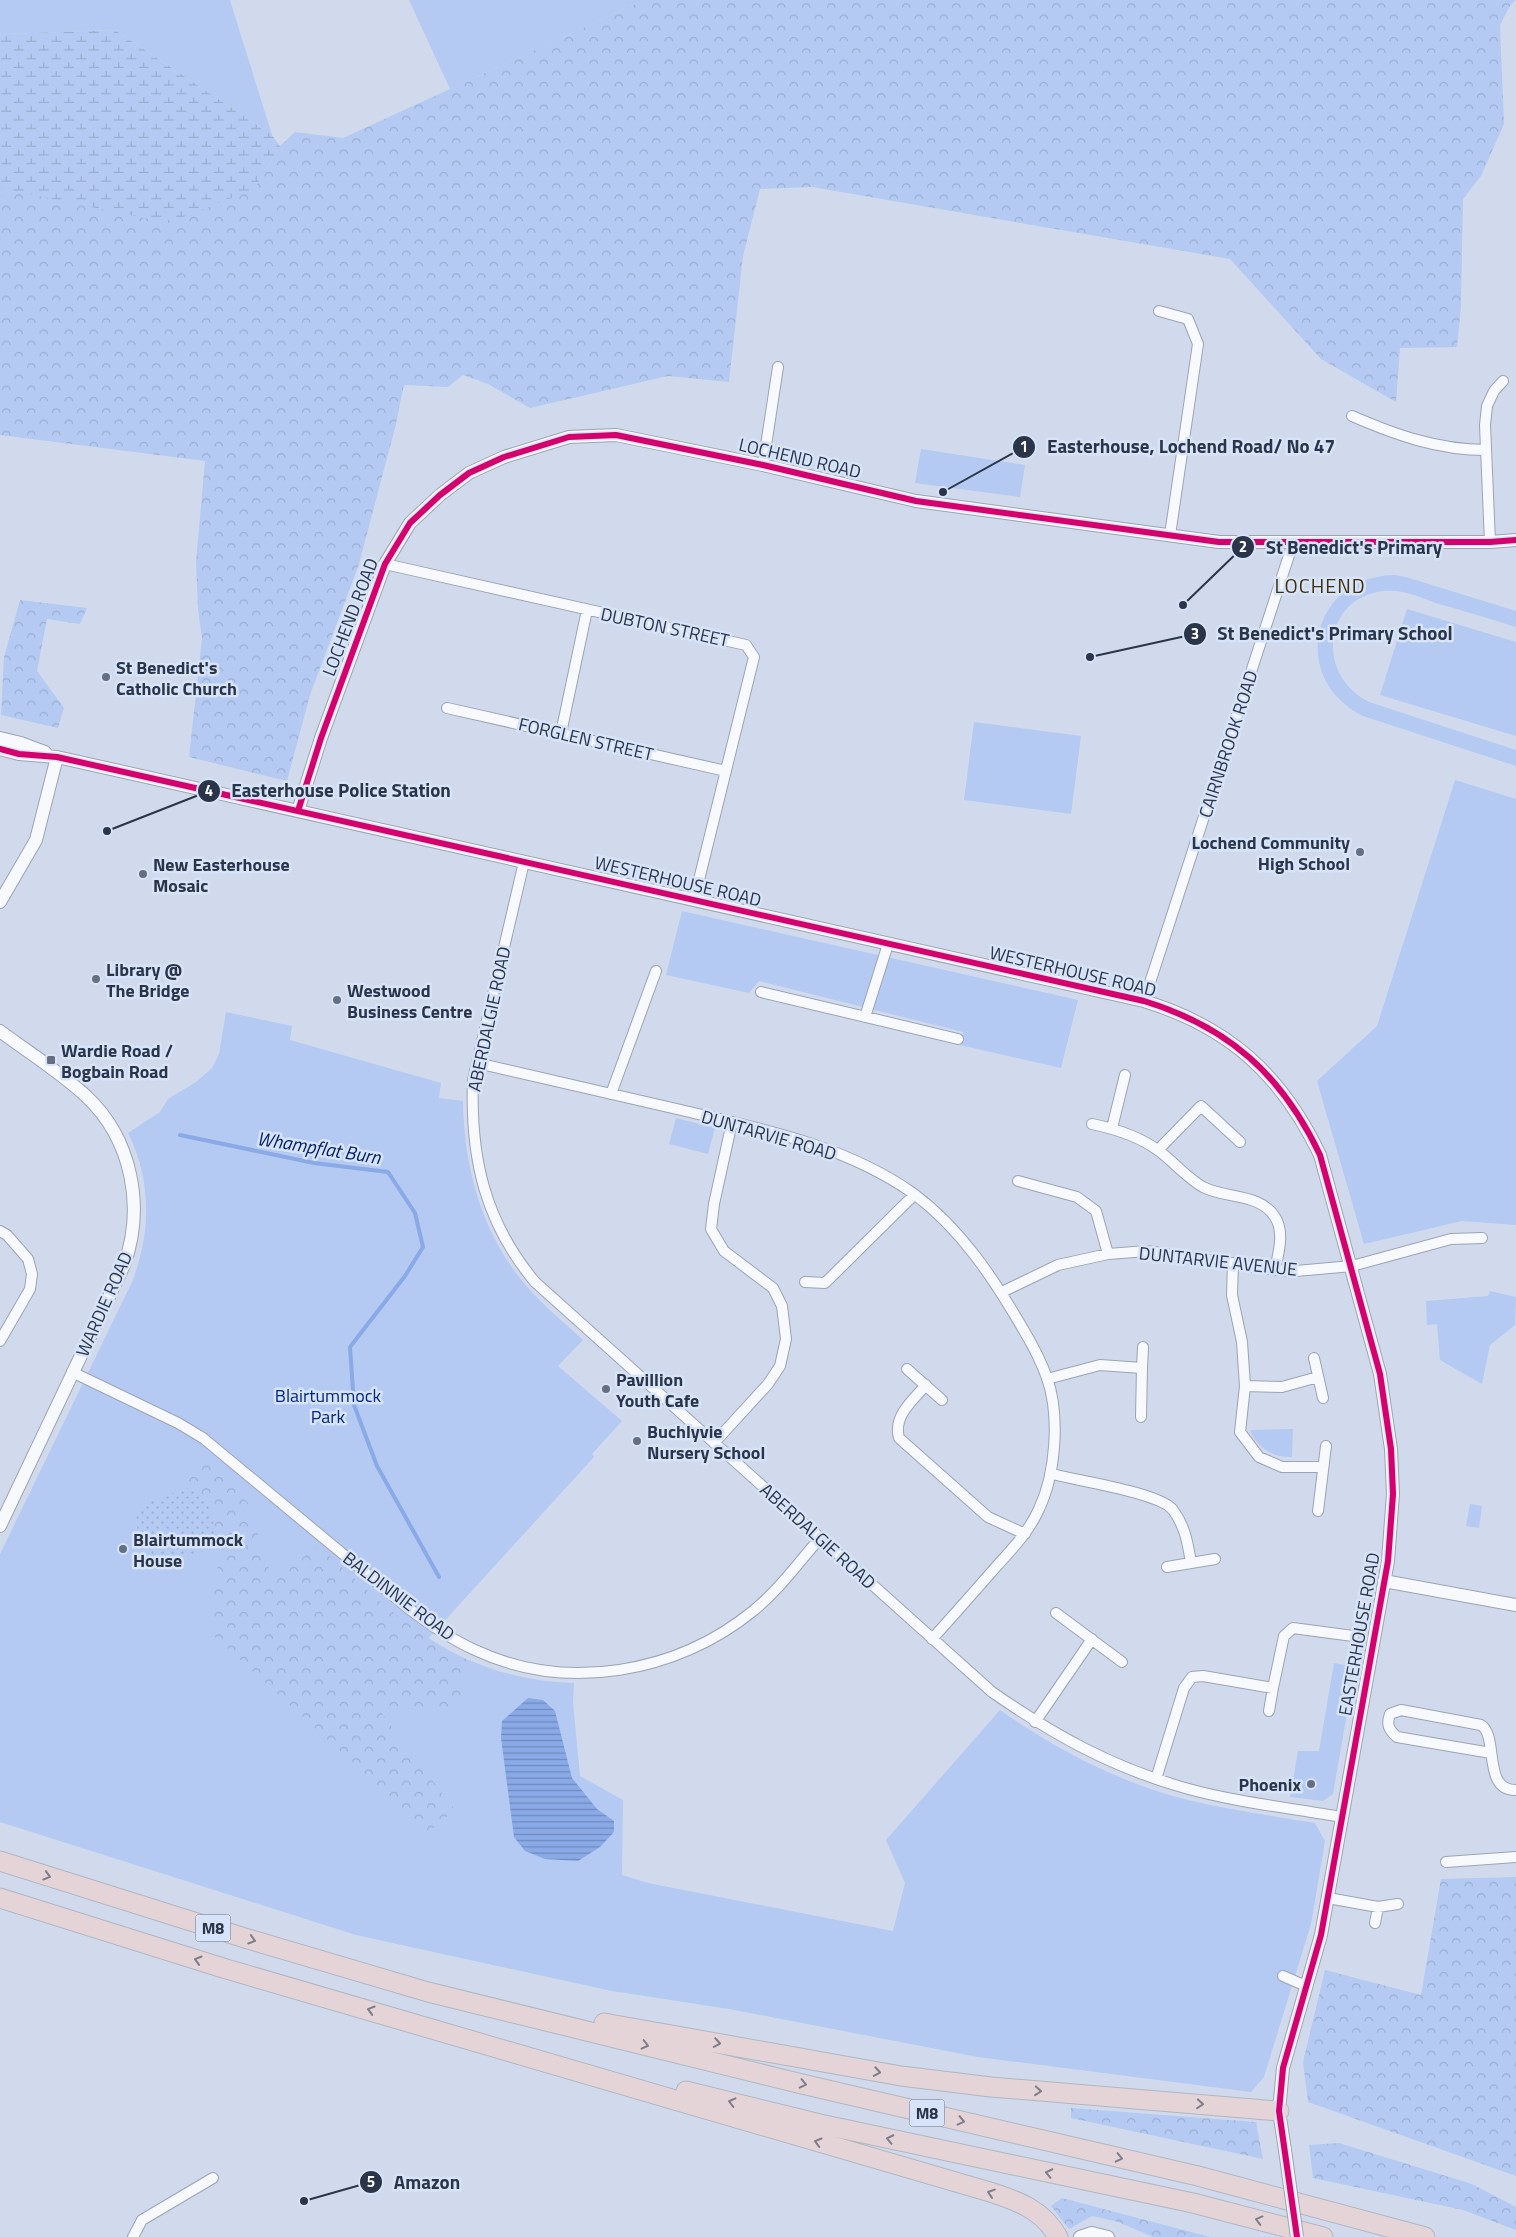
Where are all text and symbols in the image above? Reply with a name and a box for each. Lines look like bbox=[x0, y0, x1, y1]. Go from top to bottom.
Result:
callout: Easterhouse, Lochend Road/ No 47 bbox=[1011, 430, 1345, 464]
street label: LOCHEND ROAD bbox=[736, 431, 864, 485]
text: Easterhouse, Lochend Road/ No 47 bbox=[1047, 431, 1335, 460]
text: 1 bbox=[1020, 435, 1028, 458]
callout: St Benedict's Primary bbox=[1231, 530, 1453, 564]
text: St Benedict's Primary bbox=[1266, 532, 1443, 561]
text: 2 bbox=[1239, 535, 1247, 558]
street label: LOCHEND ROAD bbox=[315, 554, 385, 680]
district label: LOCHEND bbox=[1274, 570, 1366, 601]
street label: DUBTON STREET bbox=[598, 600, 732, 654]
callout: St Benedict's Primary School bbox=[1182, 617, 1463, 651]
text: St Benedict's Primary School bbox=[1217, 618, 1453, 647]
text: 3 bbox=[1191, 622, 1199, 645]
place label: St Benedict's Catholic Church bbox=[116, 654, 237, 702]
street label: CAIRNBROOK ROAD bbox=[1191, 667, 1265, 821]
marker: St Benedict's Catholic Church bbox=[100, 671, 112, 683]
street label: FORGLEN STREET bbox=[516, 710, 657, 768]
callout: Easterhouse Police Station bbox=[196, 774, 461, 808]
text: Easterhouse Police Station bbox=[231, 775, 451, 804]
text: 4 bbox=[205, 779, 213, 802]
place label: Lochend Community High School bbox=[1191, 829, 1350, 877]
marker: Lochend Community High School bbox=[1354, 846, 1366, 858]
street label: WESTERHOUSE ROAD bbox=[592, 849, 764, 913]
place label: New Easterhouse Mosaic bbox=[153, 851, 290, 899]
marker: New Easterhouse Mosaic bbox=[137, 868, 149, 880]
street label: WESTERHOUSE ROAD bbox=[987, 939, 1159, 1003]
street label: ABERDALGIE ROAD bbox=[460, 944, 518, 1094]
place label: Library @ The Bridge bbox=[106, 956, 190, 1004]
marker: Library @ The Bridge bbox=[90, 973, 102, 985]
place label: Westwood Business Centre bbox=[347, 977, 472, 1025]
marker: Westwood Business Centre bbox=[331, 994, 343, 1006]
place label: Wardie Road / Bogbain Road bbox=[61, 1037, 173, 1085]
marker: Wardie Road / Bogbain Road bbox=[45, 1054, 57, 1066]
street label: DUNTARVIE ROAD bbox=[698, 1103, 840, 1167]
water label: Whampflat Burn bbox=[255, 1123, 383, 1171]
street label: DUNTARVIE AVENUE bbox=[1138, 1239, 1298, 1283]
street label: WARDIE ROAD bbox=[69, 1247, 139, 1361]
place label: Pavillion Youth Cafe bbox=[616, 1366, 699, 1414]
park label: Blairtummock Park bbox=[275, 1382, 382, 1430]
marker: Pavillion Youth Cafe bbox=[600, 1383, 612, 1395]
place label: Buchlyvie Nursery School bbox=[647, 1418, 765, 1466]
marker: Buchlyvie Nursery School bbox=[631, 1435, 643, 1447]
street label: ABERDALGIE ROAD bbox=[754, 1477, 882, 1595]
place label: Blairtummock House bbox=[133, 1526, 244, 1574]
marker: Blairtummock House bbox=[117, 1543, 129, 1555]
street label: BALDINNIE ROAD bbox=[337, 1545, 461, 1647]
street label: EASTERHOUSE ROAD bbox=[1331, 1550, 1387, 1718]
place label: Phoenix bbox=[1239, 1771, 1301, 1798]
marker: Phoenix bbox=[1305, 1778, 1317, 1790]
one-way arrow bbox=[42, 1870, 50, 1880]
road number: M8 bbox=[196, 1915, 230, 1942]
one-way arrow bbox=[247, 1935, 255, 1945]
one-way arrow bbox=[195, 1956, 203, 1966]
one-way arrow bbox=[368, 2006, 376, 2016]
one-way arrow bbox=[712, 2038, 721, 2048]
one-way arrow bbox=[640, 2039, 649, 2050]
one-way arrow bbox=[872, 2067, 881, 2077]
one-way arrow bbox=[798, 2078, 807, 2089]
one-way arrow bbox=[1034, 2085, 1042, 2096]
one-way arrow bbox=[728, 2097, 737, 2108]
one-way arrow bbox=[1196, 2098, 1204, 2109]
road number: M8 bbox=[910, 2100, 944, 2126]
one-way arrow bbox=[956, 2115, 965, 2126]
one-way arrow bbox=[886, 2134, 895, 2145]
one-way arrow bbox=[815, 2137, 823, 2147]
one-way arrow bbox=[1115, 2152, 1124, 2163]
callout: Amazon bbox=[359, 2165, 470, 2199]
text: Amazon bbox=[394, 2167, 460, 2196]
one-way arrow bbox=[1045, 2168, 1054, 2179]
text: 5 bbox=[367, 2170, 375, 2193]
one-way arrow bbox=[987, 2188, 995, 2198]
one-way arrow bbox=[1255, 2216, 1263, 2226]

